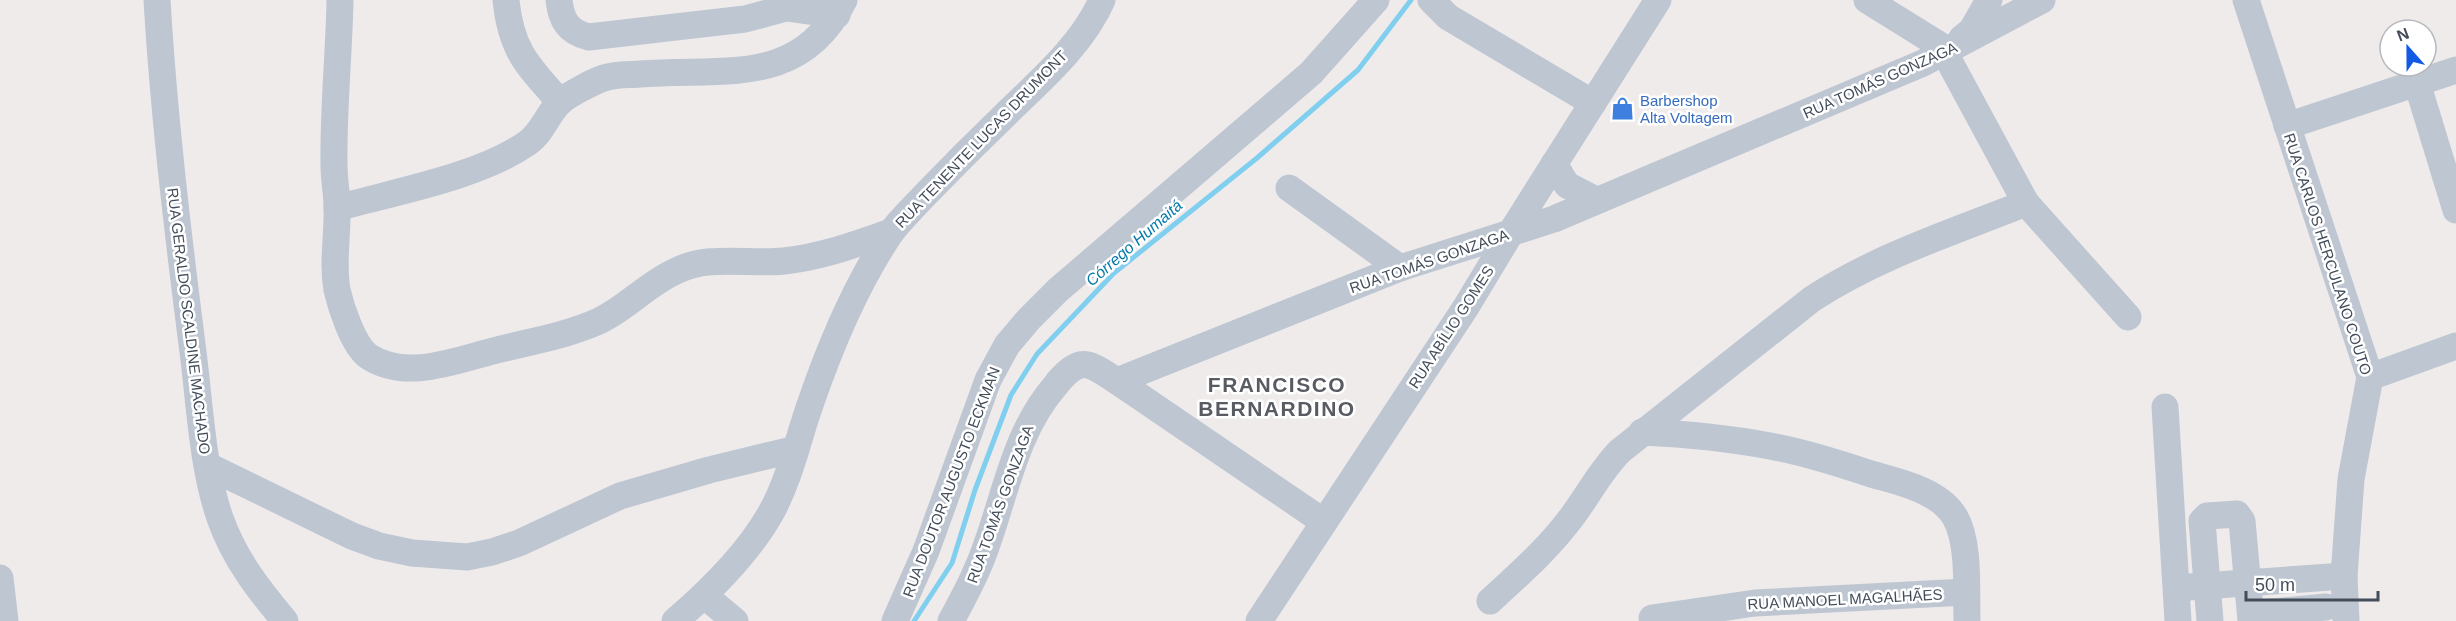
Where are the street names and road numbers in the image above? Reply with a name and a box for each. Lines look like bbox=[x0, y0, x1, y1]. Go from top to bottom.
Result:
street label: RUA TOMÁS GONZAGA bbox=[1800, 38, 1960, 122]
street label: RUA TENENTE LUCAS DRUMONT bbox=[892, 47, 1070, 231]
street label: RUA CARLOS HERCULANO COUTO bbox=[2281, 131, 2375, 377]
street label: RUA GERALDO SCALDINE MACHADO bbox=[164, 187, 214, 455]
street label: RUA TOMÁS GONZAGA bbox=[1347, 226, 1511, 296]
street label: RUA ABÍLIO GOMES bbox=[1405, 263, 1497, 391]
street label: RUA DOUTOR AUGUSTO ECKMAN bbox=[899, 364, 1003, 600]
street label: RUA TOMÁS GONZAGA bbox=[963, 423, 1037, 585]
street label: RUA MANOEL MAGALHÃES bbox=[1747, 585, 1943, 613]

